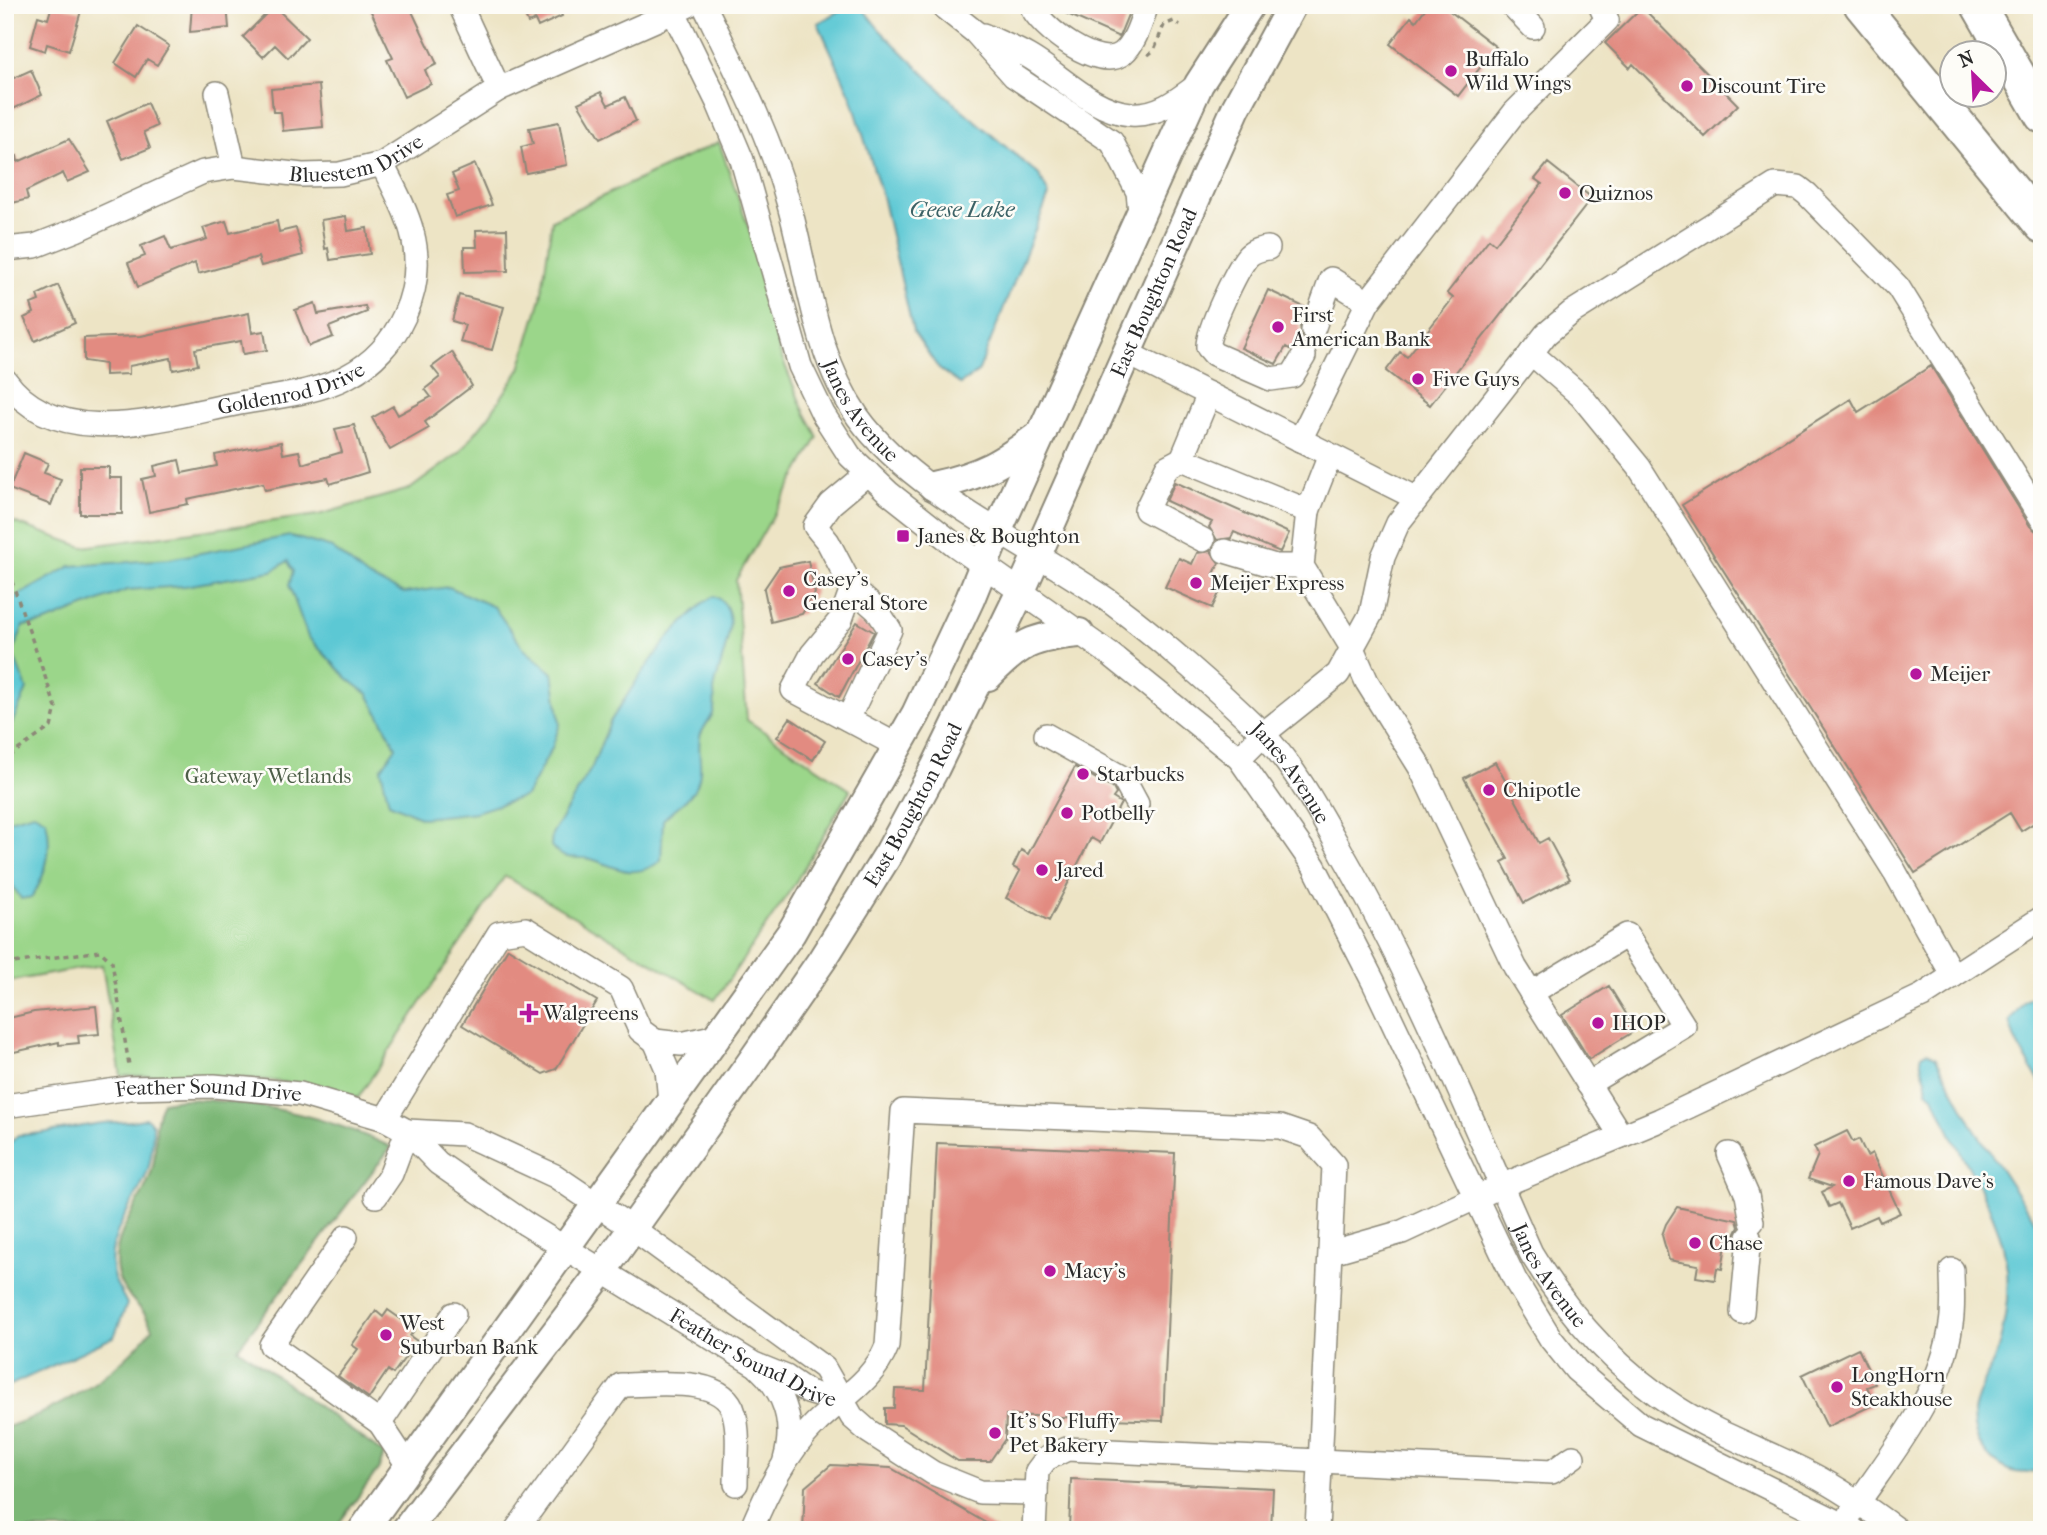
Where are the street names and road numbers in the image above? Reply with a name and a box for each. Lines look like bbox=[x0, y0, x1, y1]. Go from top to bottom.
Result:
street label: Bluestem Drive bbox=[288, 129, 428, 187]
street label: East Boughton Road bbox=[1106, 204, 1202, 381]
street label: Janes Avenue bbox=[817, 354, 904, 467]
street label: Goldenrod Drive bbox=[215, 357, 369, 419]
street label: Janes Avenue bbox=[1244, 715, 1335, 828]
street label: East Boughton Road bbox=[859, 718, 967, 891]
street label: Feather Sound Drive bbox=[114, 1074, 303, 1106]
street label: Janes Avenue bbox=[1507, 1218, 1592, 1332]
street label: Feather Sound Drive bbox=[665, 1303, 839, 1412]

